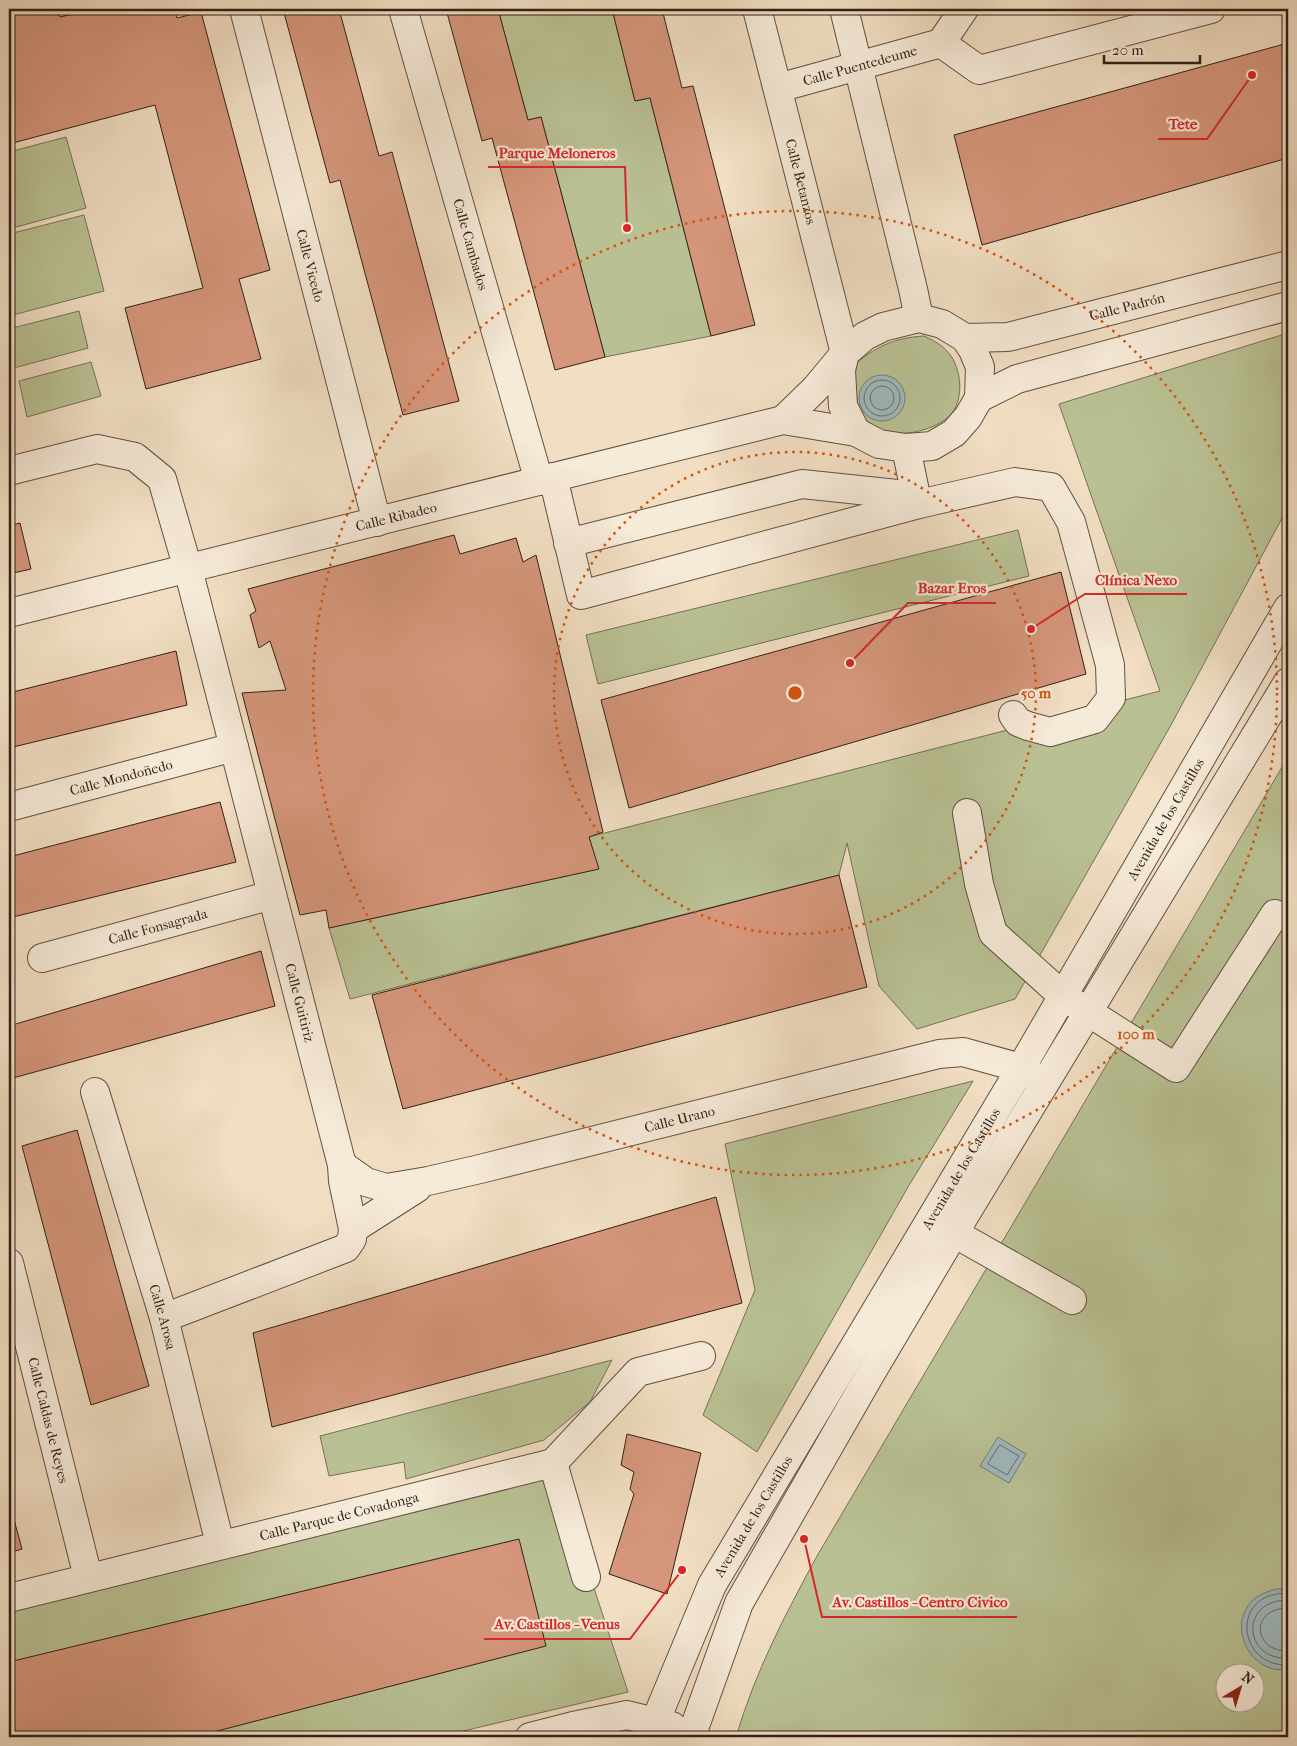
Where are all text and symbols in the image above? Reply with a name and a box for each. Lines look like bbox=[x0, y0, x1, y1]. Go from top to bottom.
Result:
scale bar bbox=[1104, 32, 1201, 64]
text: 20 m bbox=[1112, 41, 1144, 59]
street label: Calle Puentedeume bbox=[801, 42, 919, 90]
callout: Tete bbox=[1158, 109, 1207, 139]
text: Tete bbox=[1167, 115, 1198, 133]
callout: Parque Meloneros bbox=[488, 137, 625, 167]
street label: Calle Betanzos bbox=[782, 137, 820, 226]
text: Parque Meloneros bbox=[499, 144, 616, 162]
street label: Calle Cambados bbox=[449, 197, 492, 292]
street label: Calle Vicedo bbox=[292, 227, 328, 304]
street label: Calle Padrón bbox=[1088, 289, 1167, 325]
street label: Calle Ribadeo bbox=[354, 499, 439, 535]
callout: Clínica Nexo bbox=[1085, 564, 1187, 594]
text: Clínica Nexo bbox=[1095, 571, 1177, 589]
callout: Bazar Eros bbox=[908, 573, 996, 603]
text: Bazar Eros bbox=[918, 579, 987, 597]
centre of rings bbox=[786, 684, 804, 702]
text: 50 m bbox=[1021, 684, 1052, 702]
street label: Avenida de los Castillos bbox=[1123, 755, 1208, 884]
street label: Calle Mondoñedo bbox=[68, 756, 174, 799]
street label: Calle Fonsagrada bbox=[106, 905, 210, 948]
street label: Calle Guitiriz bbox=[281, 962, 318, 1044]
text: 100 m bbox=[1117, 1025, 1155, 1043]
street label: Calle Urano bbox=[643, 1102, 717, 1136]
street label: Avenida de los Castillos bbox=[918, 1105, 1004, 1234]
street label: Calle Arosa bbox=[145, 1282, 180, 1352]
street label: Calle Caldas de Reyes bbox=[24, 1356, 72, 1485]
street label: Avenida de los Castillos bbox=[710, 1453, 796, 1581]
street label: Calle Parque de Covadonga bbox=[258, 1489, 421, 1545]
callout: Av. Castillos - Centro Civico bbox=[822, 1587, 1017, 1617]
text: Av. Castillos - Centro Civico bbox=[831, 1593, 1008, 1611]
callout: Av. Castillos - Venus bbox=[484, 1609, 630, 1639]
text: Av. Castillos - Venus bbox=[493, 1615, 620, 1633]
north arrow bbox=[1214, 1664, 1264, 1714]
text: N bbox=[1238, 1668, 1257, 1688]

